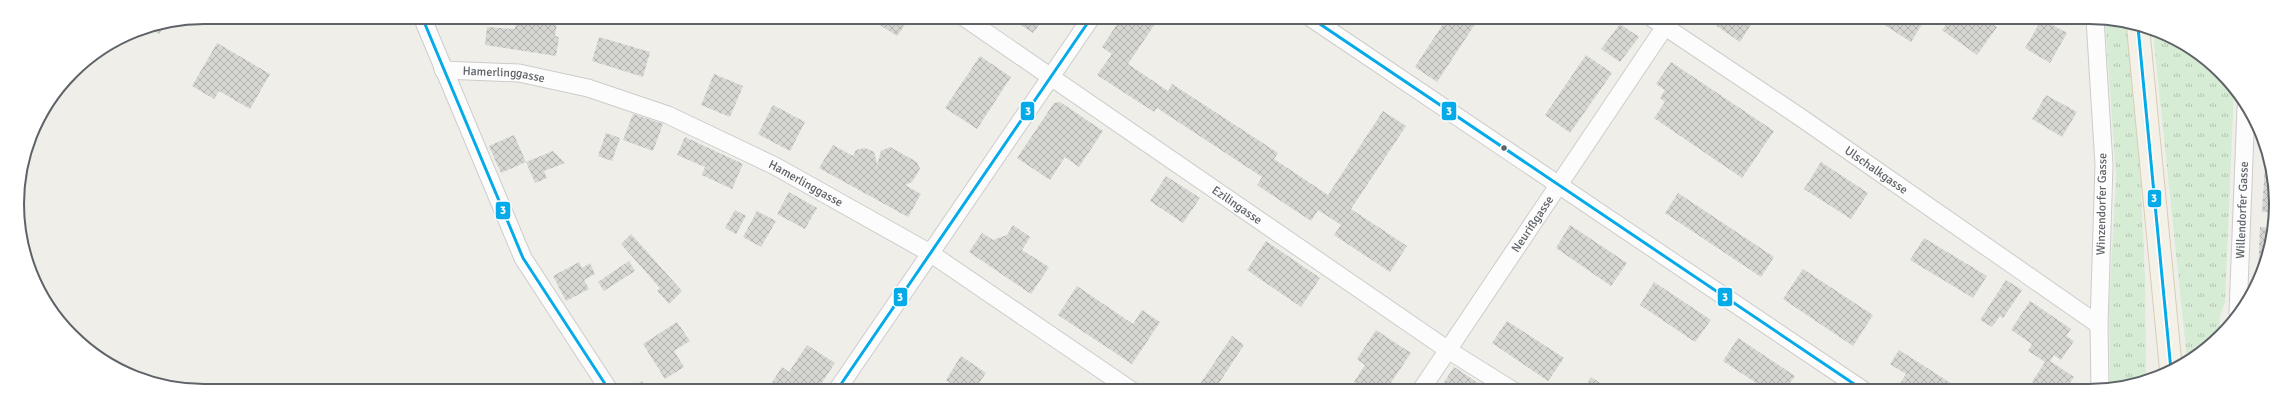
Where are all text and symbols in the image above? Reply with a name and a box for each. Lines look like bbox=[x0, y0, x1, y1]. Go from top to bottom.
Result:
street label: Hamerlinggasse bbox=[462, 63, 546, 86]
line badge: 3 bbox=[1020, 101, 1035, 121]
line badge: 3 bbox=[1441, 101, 1457, 121]
text: 3 bbox=[1025, 105, 1031, 118]
text: 3 bbox=[1446, 105, 1452, 118]
unlabelled marker bbox=[1499, 143, 1509, 153]
street label: Ulschalkgasse bbox=[1842, 143, 1911, 197]
street label: Winzendorfer Gasse bbox=[2094, 153, 2110, 255]
street label: Hamerlinggasse bbox=[766, 157, 846, 210]
street label: Willendorfer Gasse bbox=[2233, 161, 2251, 259]
street label: Ezilingasse bbox=[1209, 182, 1265, 227]
line badge: 3 bbox=[2147, 189, 2162, 208]
text: 3 bbox=[2151, 192, 2157, 205]
street label: Neurißgasse bbox=[1508, 193, 1557, 255]
line badge: 3 bbox=[495, 201, 511, 220]
text: 3 bbox=[500, 204, 506, 217]
line badge: 3 bbox=[893, 287, 908, 307]
line badge: 3 bbox=[1717, 287, 1733, 307]
text: 3 bbox=[897, 291, 903, 304]
text: 3 bbox=[1722, 291, 1728, 304]

